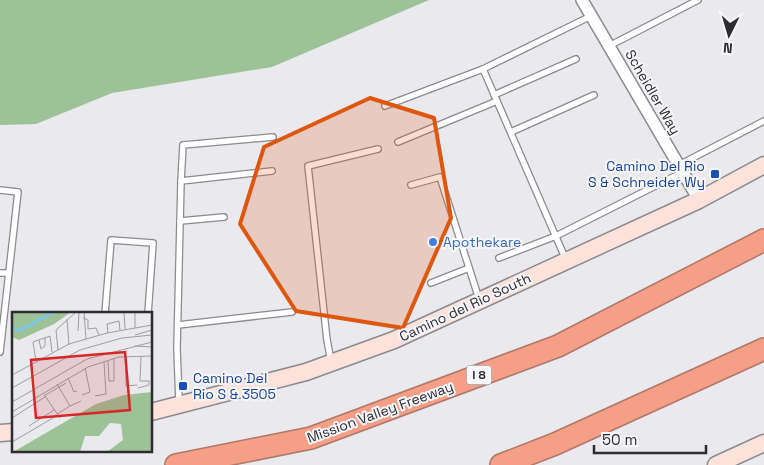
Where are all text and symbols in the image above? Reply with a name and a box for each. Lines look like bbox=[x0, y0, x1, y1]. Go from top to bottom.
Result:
north arrow bbox=[704, 10, 754, 60]
text: N bbox=[722, 39, 733, 57]
street label: Scheidler Way bbox=[621, 46, 685, 138]
place label: Camino Del Rio S & Schneider Wy bbox=[588, 157, 705, 191]
marker: Camino Del Rio S & Schneider Wy bbox=[709, 168, 721, 180]
place label: Apothekare bbox=[443, 233, 521, 251]
marker: Apothekare bbox=[427, 236, 439, 248]
street label: Camino del Rio South bbox=[396, 269, 534, 345]
inset map bbox=[12, 312, 152, 452]
road number: I 8 bbox=[466, 366, 492, 384]
place label: Camino Del Rio S & 3505 bbox=[193, 369, 276, 403]
street label: Mission Valley Freeway bbox=[304, 377, 456, 447]
marker: Camino Del Rio S & 3505 bbox=[177, 380, 189, 392]
scale bar bbox=[594, 422, 706, 454]
text: 50 m bbox=[602, 430, 637, 449]

